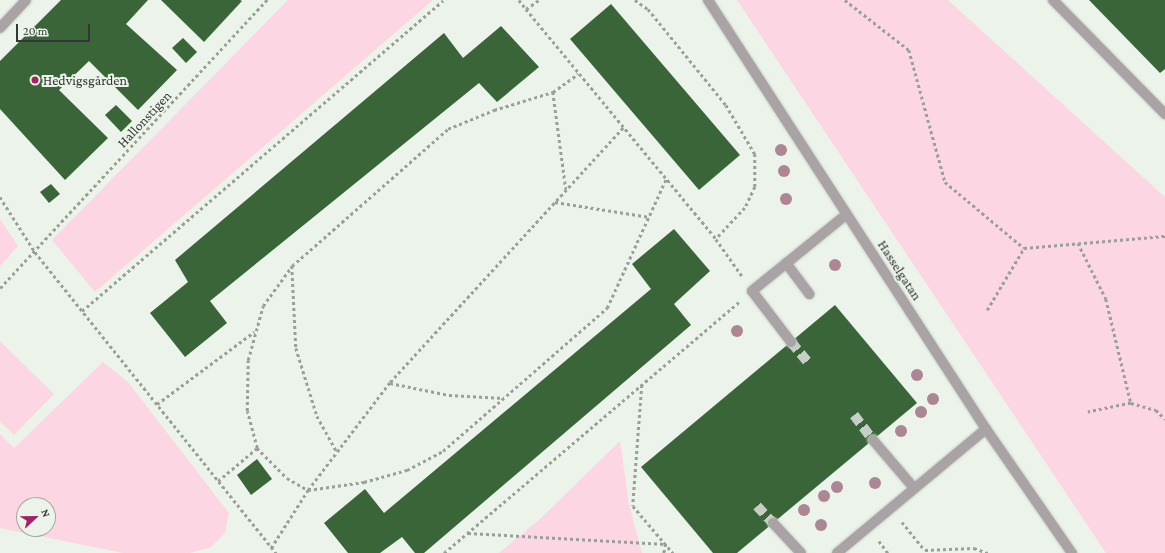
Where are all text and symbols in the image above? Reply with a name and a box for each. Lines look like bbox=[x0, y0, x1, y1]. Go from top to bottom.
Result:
scale bar bbox=[18, 16, 92, 42]
text: 20 m bbox=[23, 24, 47, 38]
place label: Hedvigsgården bbox=[43, 72, 127, 88]
marker: Hedvigsgården bbox=[30, 75, 40, 85]
street label: Hallonstigen bbox=[113, 87, 175, 151]
street label: Hasselgatan bbox=[874, 237, 926, 303]
north arrow bbox=[16, 497, 56, 537]
text: N bbox=[39, 507, 53, 519]

